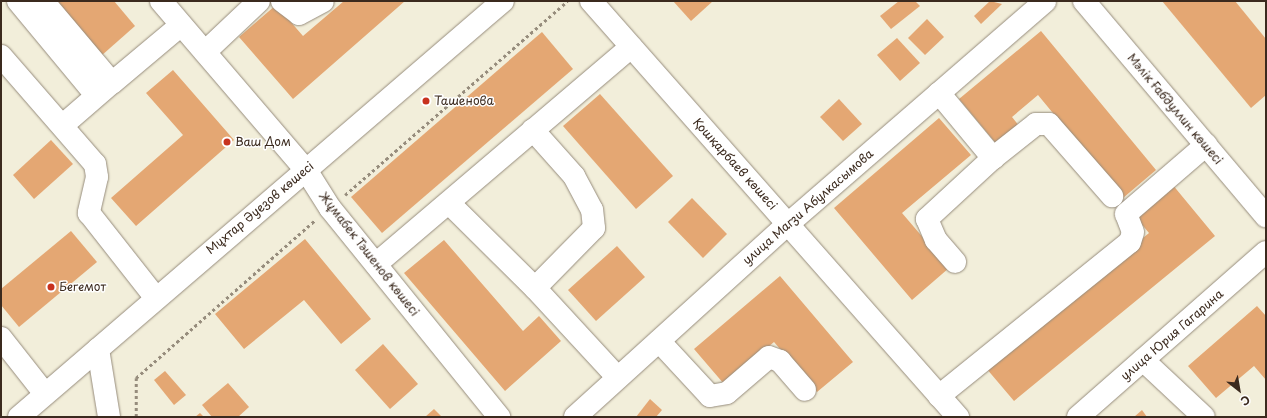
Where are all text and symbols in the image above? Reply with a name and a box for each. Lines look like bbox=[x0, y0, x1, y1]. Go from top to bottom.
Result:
street label: Мәлік Ғабдуллин көшесі bbox=[1124, 50, 1226, 168]
place label: Ташенова bbox=[434, 94, 494, 108]
marker: Ташенова bbox=[421, 96, 431, 106]
street label: Қошқарбаев көшесі bbox=[690, 115, 780, 213]
place label: Ваш Дом bbox=[235, 135, 291, 149]
marker: Ваш Дом bbox=[222, 137, 232, 147]
street label: улица Магзи Абулкасымова bbox=[739, 146, 877, 268]
street label: Мұхтар Әуезов көшесі bbox=[203, 159, 317, 257]
street label: Жұмабек Тәшенов көшесі bbox=[316, 189, 422, 319]
place label: Бегемот bbox=[59, 280, 106, 294]
marker: Бегемот bbox=[46, 282, 56, 292]
street label: улица Юрия Гагарина bbox=[1118, 286, 1226, 384]
north arrow bbox=[1219, 370, 1259, 410]
text: С bbox=[1238, 391, 1253, 410]

